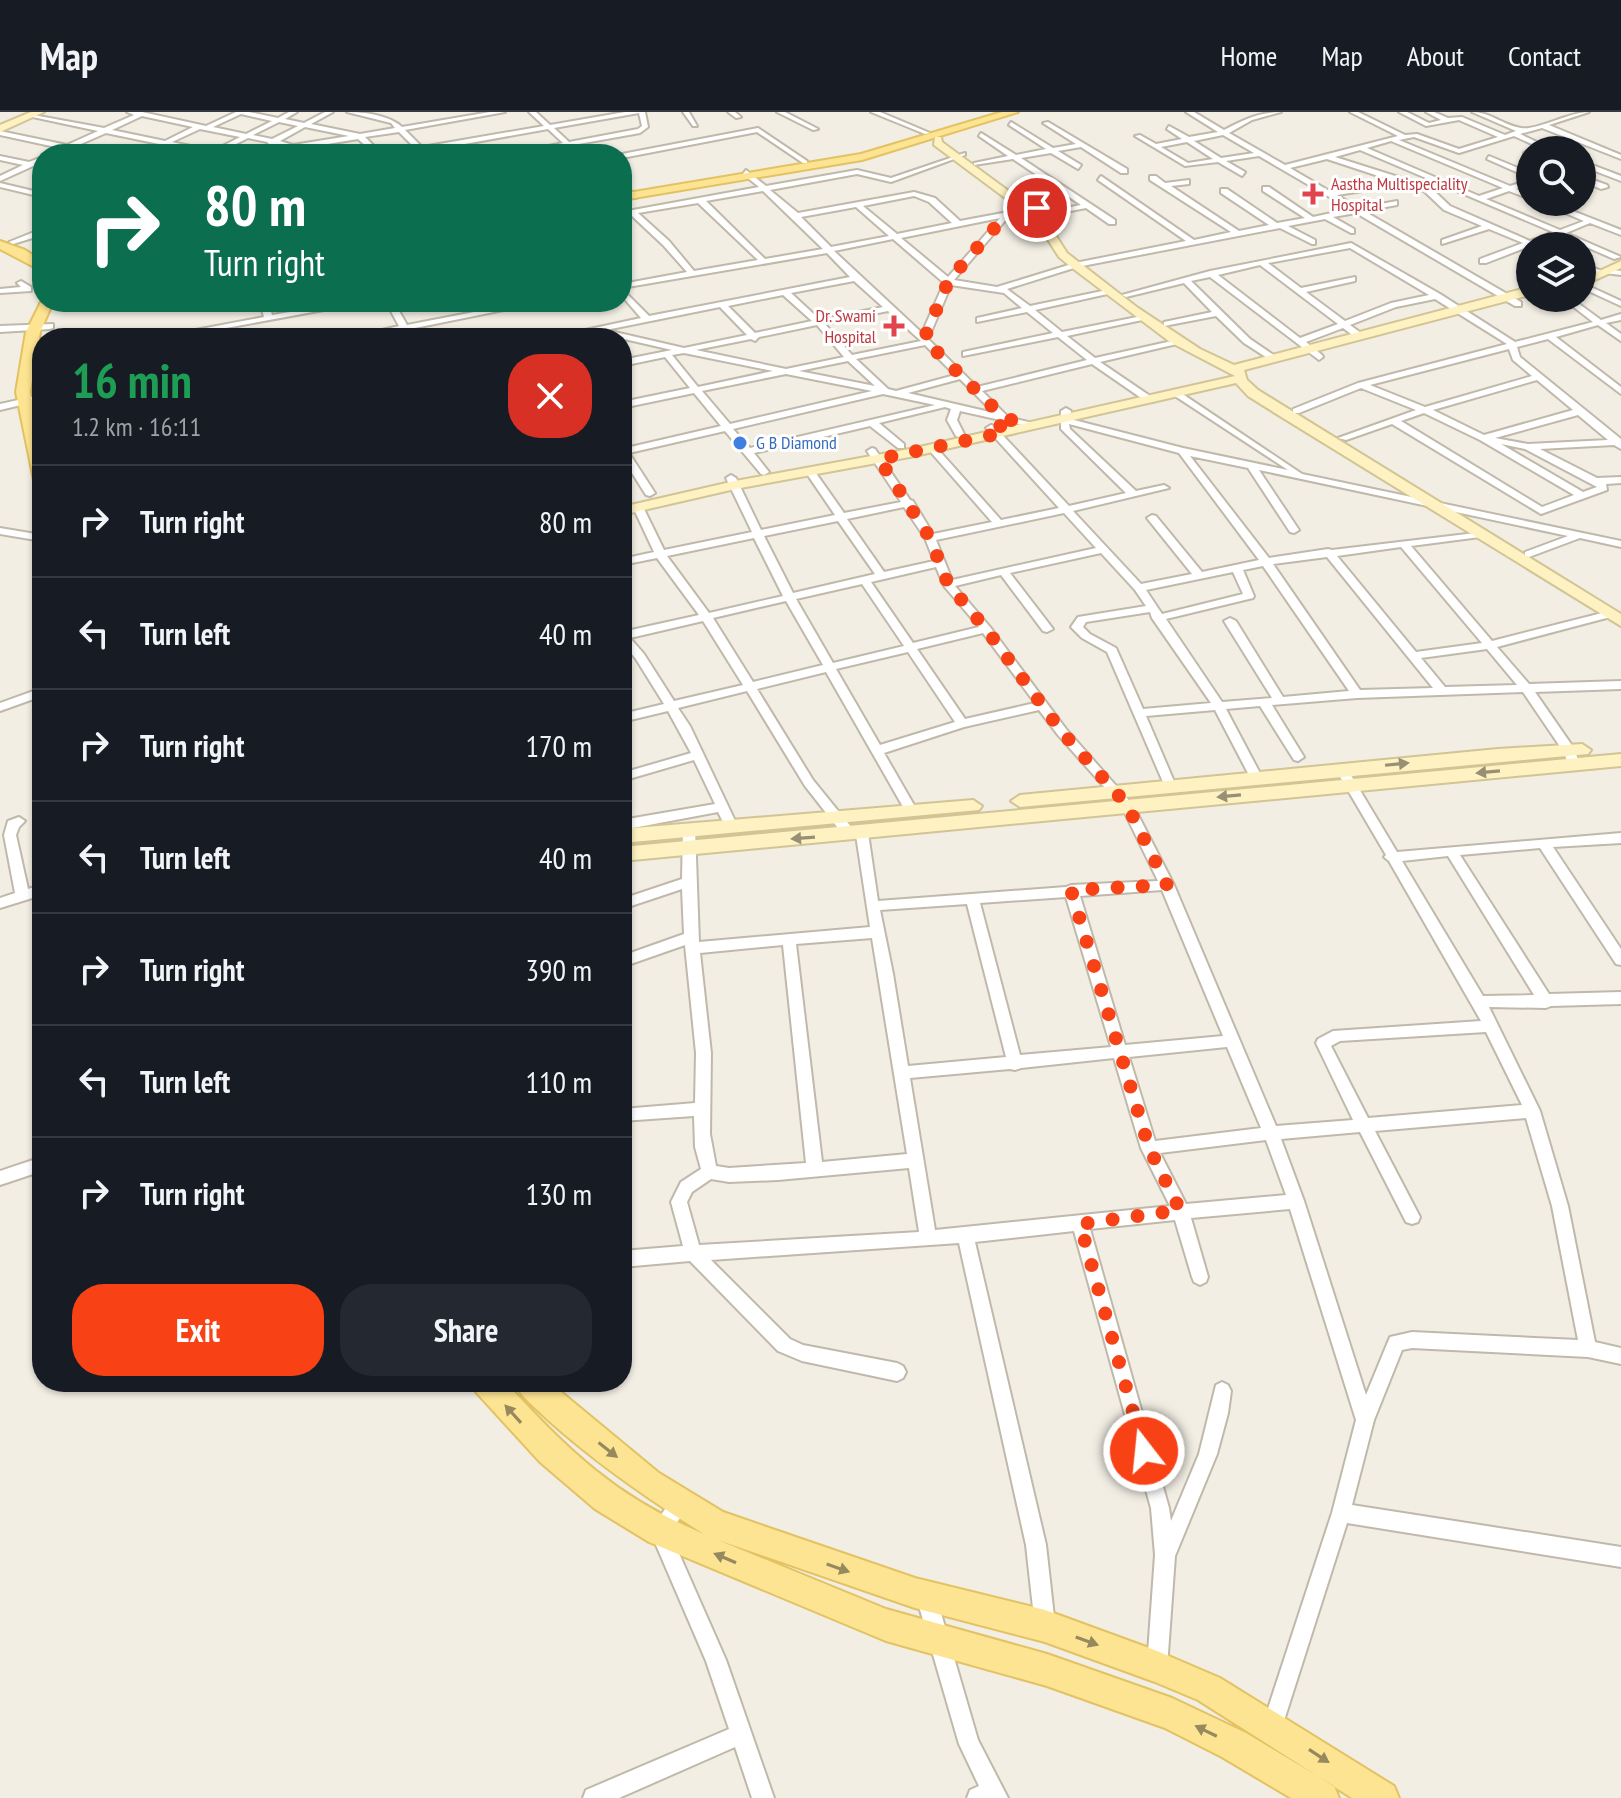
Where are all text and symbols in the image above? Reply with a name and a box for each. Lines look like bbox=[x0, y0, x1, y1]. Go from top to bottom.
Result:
text: Map bbox=[40, 31, 98, 80]
text: Home bbox=[1221, 37, 1277, 74]
text: Map bbox=[1321, 37, 1363, 74]
text: About bbox=[1407, 37, 1464, 74]
text: Contact bbox=[1508, 37, 1581, 74]
map controls bbox=[1516, 136, 1596, 312]
button: search bbox=[1516, 136, 1596, 216]
text: 80 m bbox=[204, 169, 306, 241]
place label: Aastha Multispeciality Hospital bbox=[1331, 172, 1468, 216]
pin bbox=[1003, 174, 1071, 242]
icon: right bbox=[72, 176, 176, 280]
marker: Aastha Multispeciality Hospital bbox=[1302, 183, 1324, 205]
icon: arrive bbox=[1015, 186, 1059, 230]
button: layers bbox=[1516, 232, 1596, 312]
text: Turn right bbox=[204, 239, 325, 286]
place label: Dr. Swami Hospital bbox=[816, 304, 877, 348]
marker: Dr. Swami Hospital bbox=[883, 315, 905, 337]
text: 16 min bbox=[72, 349, 192, 411]
button: close bbox=[508, 354, 592, 438]
text: 1.2 km · 16:11 bbox=[72, 410, 201, 443]
place label: G B Diamond bbox=[756, 431, 837, 454]
marker: G B Diamond bbox=[731, 434, 749, 452]
icon: right bbox=[72, 499, 116, 543]
text: Turn right bbox=[140, 502, 244, 541]
text: 80 m bbox=[539, 502, 592, 541]
icon: left bbox=[72, 611, 116, 655]
text: Turn left bbox=[140, 614, 230, 653]
text: 40 m bbox=[539, 614, 592, 653]
icon: right bbox=[72, 723, 116, 767]
text: Turn right bbox=[140, 726, 244, 765]
text: 170 m bbox=[526, 726, 592, 765]
one-way arrow bbox=[1385, 758, 1410, 771]
one-way arrow bbox=[1475, 765, 1500, 778]
one-way arrow bbox=[1216, 789, 1241, 802]
one-way arrow bbox=[790, 831, 815, 844]
icon: left bbox=[72, 835, 116, 879]
text: Turn left bbox=[140, 838, 230, 877]
text: 40 m bbox=[539, 838, 592, 877]
icon: right bbox=[72, 947, 116, 991]
text: Turn right bbox=[140, 950, 244, 989]
text: 390 m bbox=[526, 950, 592, 989]
icon: left bbox=[72, 1059, 116, 1103]
text: Turn left bbox=[140, 1062, 230, 1101]
text: 110 m bbox=[526, 1062, 592, 1101]
icon: right bbox=[72, 1171, 116, 1215]
text: Turn right bbox=[140, 1174, 244, 1213]
text: 130 m bbox=[526, 1174, 592, 1213]
button: Exit bbox=[72, 1284, 324, 1376]
button: Share bbox=[340, 1284, 592, 1376]
one-way arrow bbox=[504, 1404, 522, 1423]
position arrow bbox=[1102, 1409, 1186, 1493]
one-way arrow bbox=[598, 1442, 618, 1458]
one-way arrow bbox=[713, 1552, 737, 1565]
one-way arrow bbox=[826, 1562, 850, 1574]
one-way arrow bbox=[1075, 1635, 1099, 1648]
one-way arrow bbox=[1194, 1724, 1218, 1738]
one-way arrow bbox=[1308, 1749, 1329, 1764]

